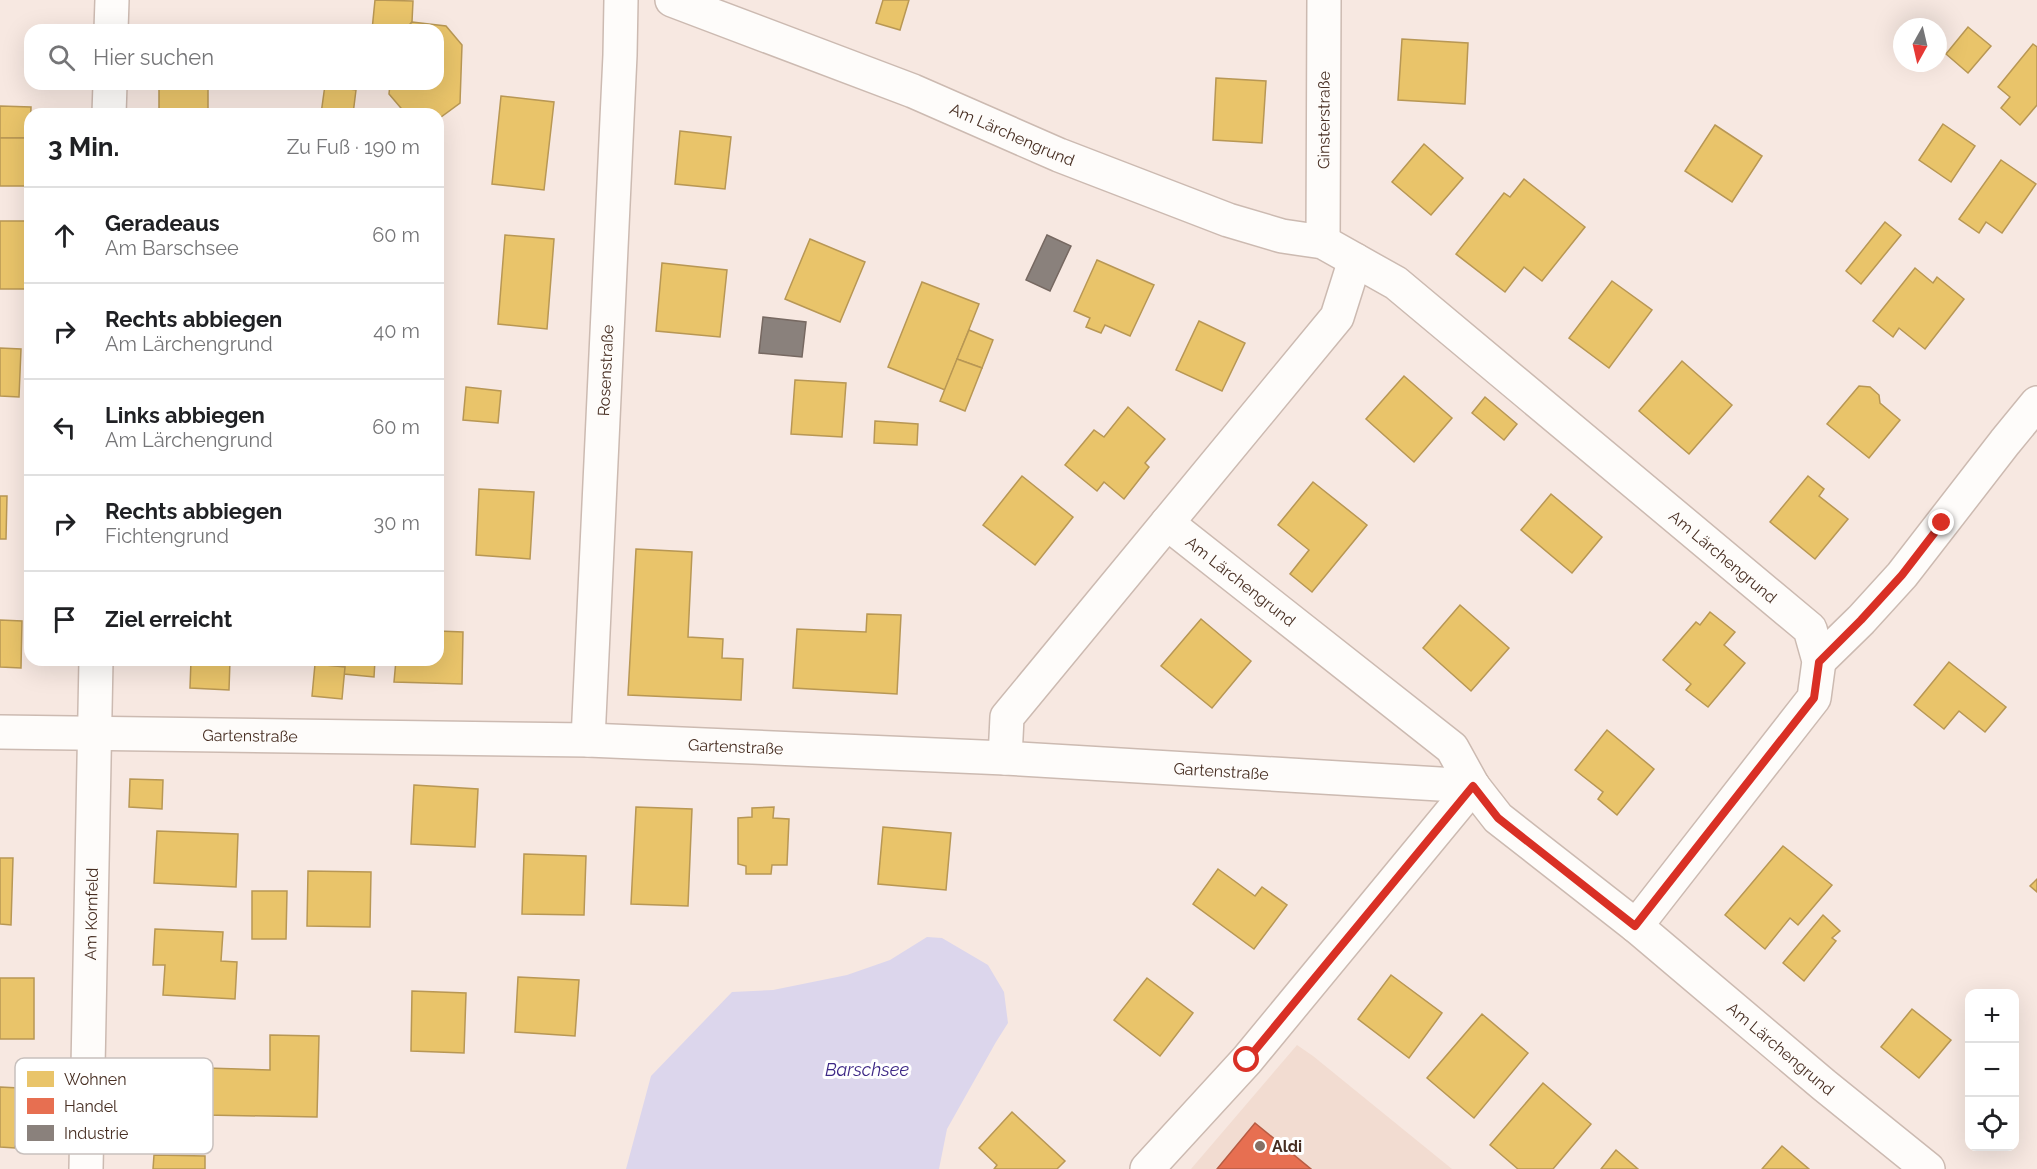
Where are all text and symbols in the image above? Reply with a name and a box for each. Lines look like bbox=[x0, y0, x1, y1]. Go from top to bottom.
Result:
north arrow bbox=[1893, 18, 1947, 72]
search box bbox=[24, 24, 444, 90]
icon: search bbox=[45, 41, 78, 74]
text: Hier suchen bbox=[93, 44, 214, 70]
street label: Ginsterstraße bbox=[1314, 71, 1334, 169]
street label: Am Lärchengrund bbox=[947, 99, 1077, 170]
text: 3 Min. bbox=[48, 132, 119, 162]
text: Zu Fuß · 190 m bbox=[287, 135, 420, 159]
text: Geradeaus bbox=[105, 210, 220, 236]
icon: ahead bbox=[48, 219, 81, 252]
text: 60 m bbox=[372, 223, 420, 247]
text: Am Barschsee bbox=[105, 236, 239, 260]
text: Rechts abbiegen bbox=[105, 306, 282, 332]
icon: right bbox=[48, 315, 81, 348]
text: 40 m bbox=[373, 319, 420, 343]
street label: Rosenstraße bbox=[594, 324, 617, 417]
text: Am Lärchengrund bbox=[105, 332, 273, 356]
text: Links abbiegen bbox=[105, 402, 265, 428]
icon: left bbox=[48, 411, 81, 444]
text: 60 m bbox=[372, 415, 420, 439]
text: Am Lärchengrund bbox=[105, 428, 273, 452]
text: Rechts abbiegen bbox=[105, 498, 282, 524]
icon: right bbox=[48, 507, 81, 540]
street label: Am Lärchengrund bbox=[1665, 507, 1781, 607]
route end bbox=[1928, 509, 1954, 535]
text: 30 m bbox=[374, 511, 420, 535]
text: Fichtengrund bbox=[105, 524, 229, 548]
street label: Am Lärchengrund bbox=[1182, 533, 1299, 631]
icon: arrive bbox=[48, 603, 81, 636]
text: Ziel erreicht bbox=[105, 606, 232, 632]
street label: Gartenstraße bbox=[202, 726, 298, 746]
street label: Gartenstraße bbox=[688, 735, 784, 758]
street label: Gartenstraße bbox=[1173, 759, 1269, 784]
street label: Am Kornfeld bbox=[81, 868, 102, 961]
map controls bbox=[1965, 989, 2019, 1151]
button: + bbox=[1965, 989, 2019, 1043]
street label: Am Lärchengrund bbox=[1723, 998, 1838, 1099]
button: − bbox=[1965, 1043, 2019, 1097]
route start bbox=[1233, 1046, 1259, 1072]
legend bbox=[15, 1058, 213, 1154]
water label: Barschsee bbox=[825, 1059, 909, 1080]
text: Wohnen bbox=[64, 1070, 127, 1089]
text: Handel bbox=[64, 1097, 118, 1116]
button: locate bbox=[1965, 1097, 2019, 1151]
text: Industrie bbox=[64, 1124, 128, 1143]
place label: Aldi bbox=[1272, 1137, 1302, 1156]
marker: Aldi bbox=[1253, 1139, 1267, 1153]

